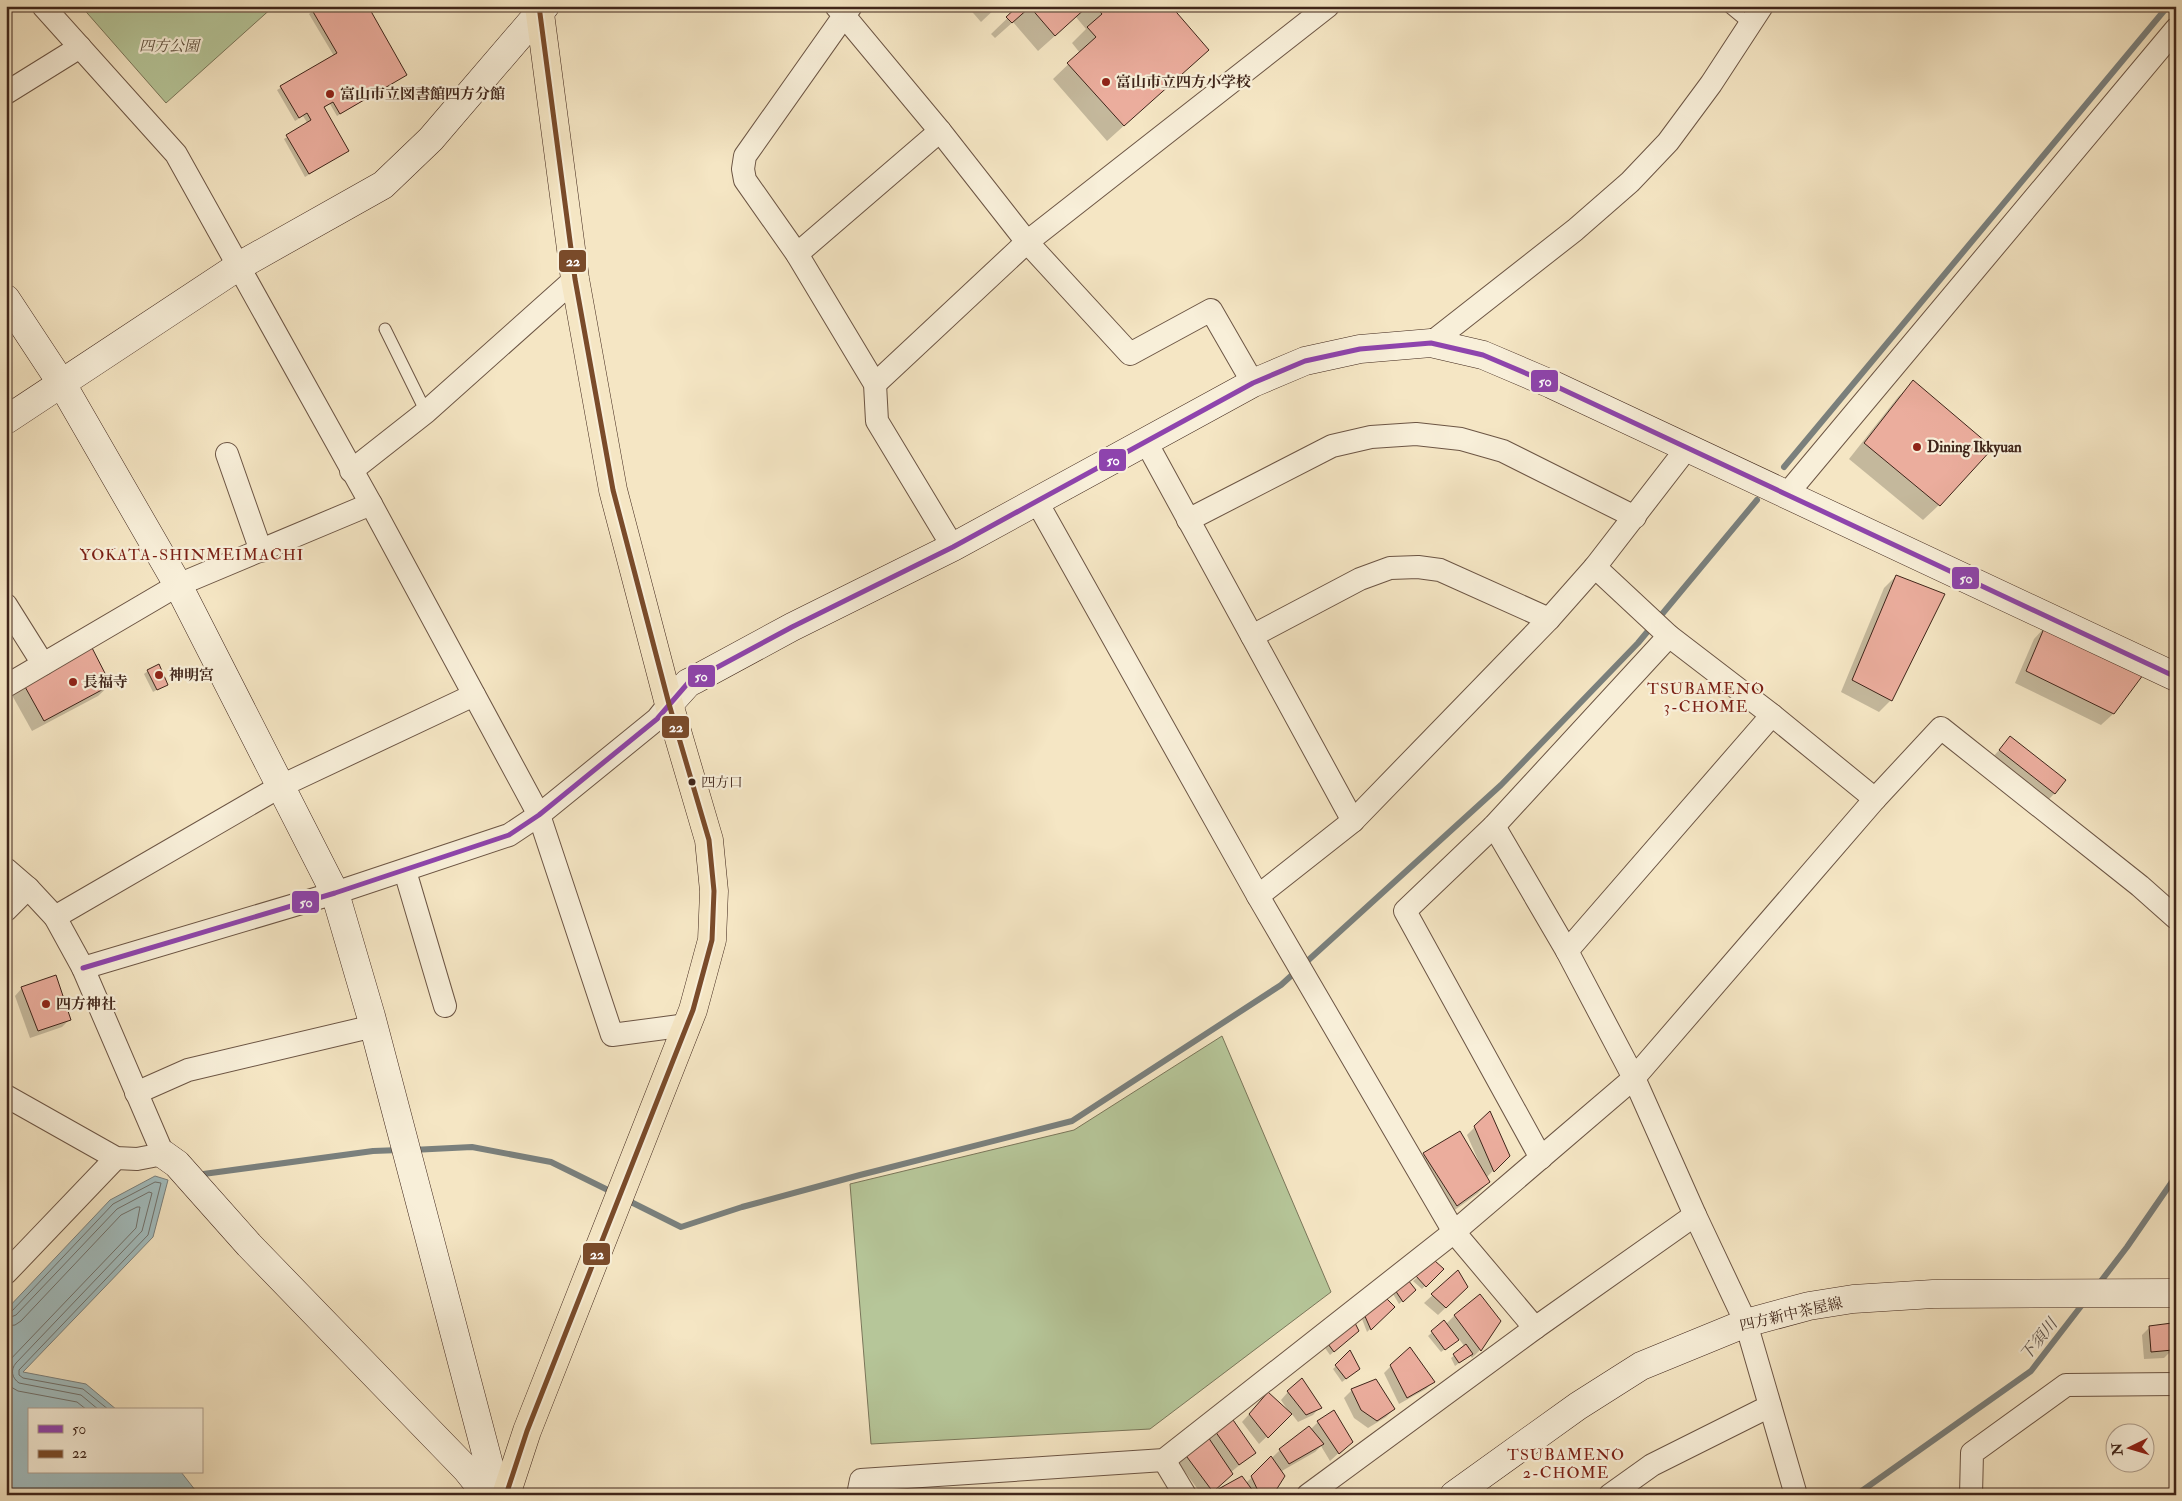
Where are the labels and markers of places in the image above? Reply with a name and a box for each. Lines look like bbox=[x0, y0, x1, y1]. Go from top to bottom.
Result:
place label: 富山市立四方小学校 bbox=[1116, 73, 1251, 92]
marker: 富山市立四方小学校 bbox=[1100, 76, 1112, 88]
place label: 富山市立図書館四方分館 bbox=[340, 85, 505, 104]
marker: 富山市立図書館四方分館 bbox=[324, 88, 336, 100]
place label: Dining Ikkyuan bbox=[1927, 438, 2022, 458]
marker: Dining Ikkyuan bbox=[1911, 441, 1923, 453]
place label: 神明宮 bbox=[169, 666, 214, 685]
marker: 神明宮 bbox=[153, 669, 165, 681]
place label: 長福寺 bbox=[83, 673, 128, 692]
marker: 長福寺 bbox=[67, 676, 79, 688]
place label: 四方口 bbox=[701, 774, 743, 791]
marker: 四方口 bbox=[687, 777, 697, 787]
place label: 四方神社 bbox=[56, 995, 116, 1014]
marker: 四方神社 bbox=[40, 998, 52, 1010]

